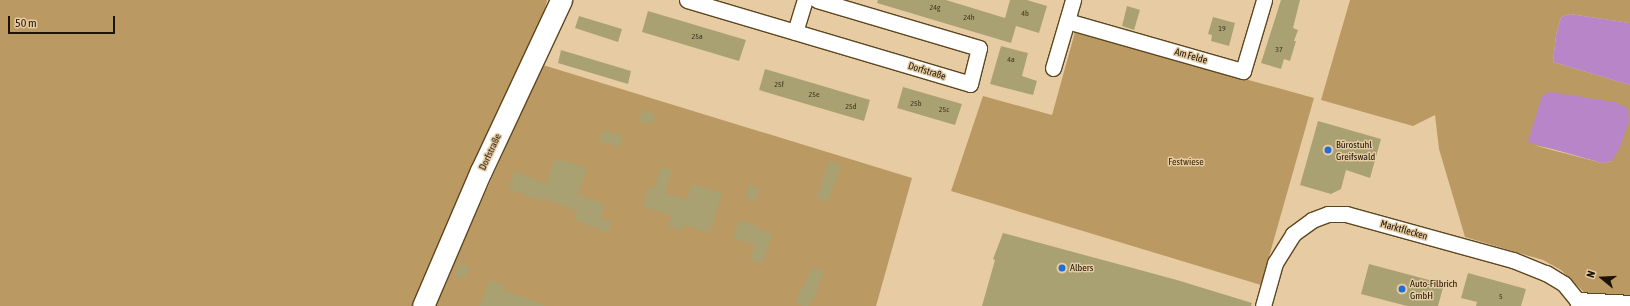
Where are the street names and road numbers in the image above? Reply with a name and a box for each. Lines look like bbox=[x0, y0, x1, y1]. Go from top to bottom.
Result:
street label: Am Felde bbox=[1173, 46, 1209, 66]
street label: Dorfstraße bbox=[907, 60, 947, 82]
street label: Dorfstraße bbox=[476, 132, 504, 172]
street label: Marktflecken bbox=[1379, 218, 1429, 242]

